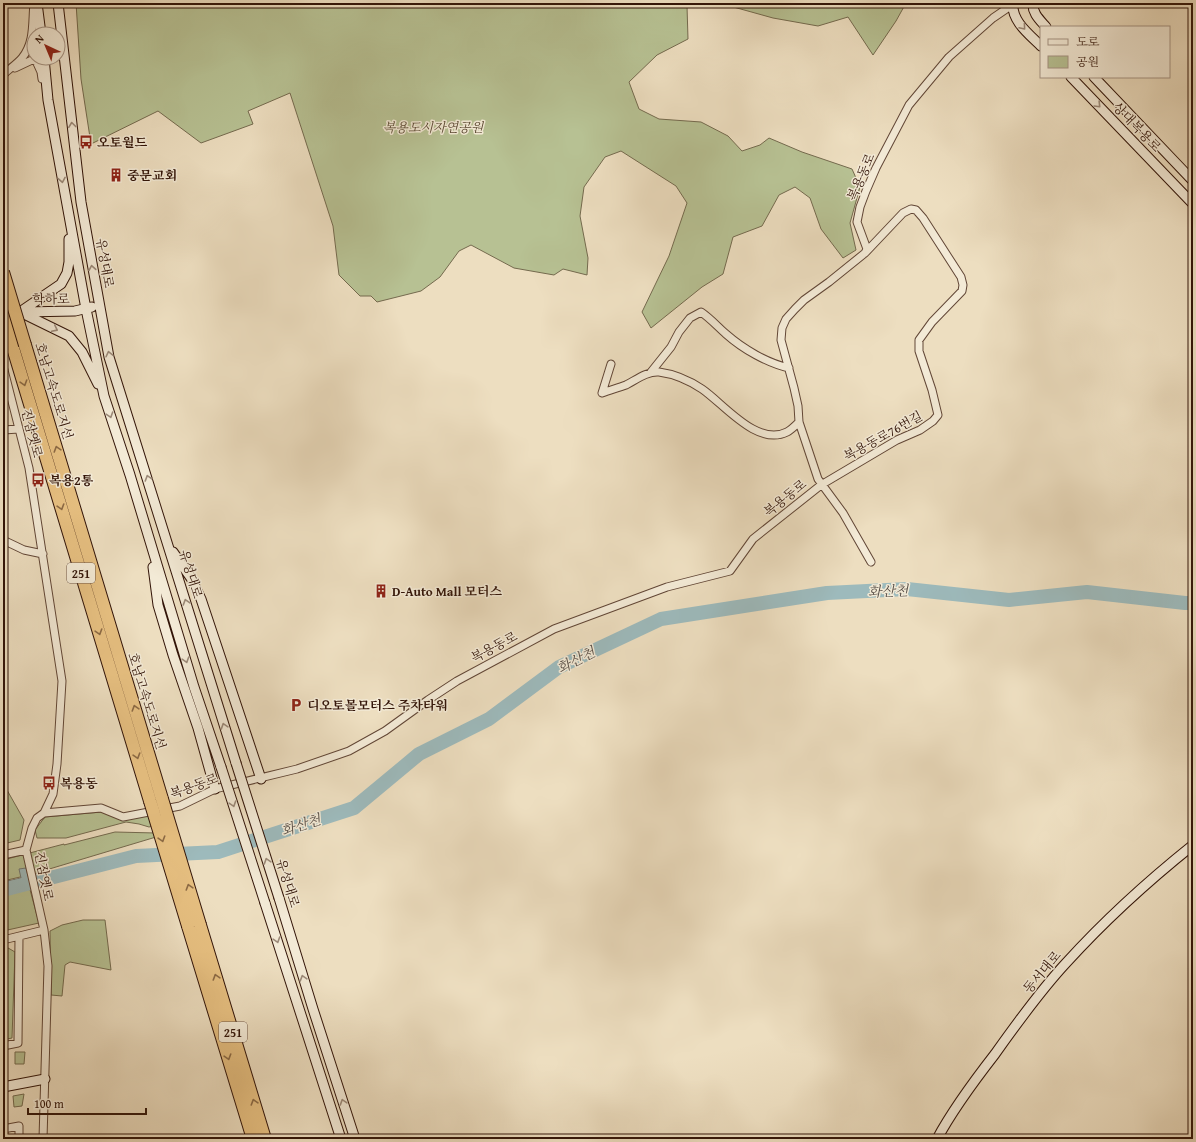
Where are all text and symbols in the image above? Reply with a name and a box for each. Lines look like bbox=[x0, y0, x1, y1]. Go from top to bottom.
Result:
one-way arrow bbox=[1018, 22, 1025, 29]
north arrow bbox=[26, 26, 66, 66]
legend bbox=[1040, 26, 1170, 78]
text: N bbox=[31, 30, 48, 47]
text: 도로 bbox=[1076, 33, 1100, 50]
text: 공원 bbox=[1076, 53, 1099, 70]
street label: 상대복용로 bbox=[1108, 98, 1166, 156]
one-way arrow bbox=[1093, 100, 1101, 108]
park label: 복용도시자연공원 bbox=[383, 118, 485, 137]
one-way arrow bbox=[68, 122, 77, 128]
place label: 오토월드 bbox=[97, 133, 148, 152]
bus stop icon: 오토월드 bbox=[78, 134, 94, 150]
street label: 복용동로 bbox=[842, 150, 880, 204]
place label: 중문교회 bbox=[127, 166, 177, 185]
building icon: 중문교회 bbox=[108, 167, 124, 183]
one-way arrow bbox=[57, 176, 66, 183]
street label: 유성대로 bbox=[91, 237, 119, 290]
one-way arrow bbox=[89, 264, 97, 271]
street label: 학하로 bbox=[32, 289, 70, 309]
one-way arrow bbox=[51, 324, 58, 332]
street label: 호남고속도로지선 bbox=[30, 340, 78, 442]
one-way arrow bbox=[105, 350, 113, 357]
one-way arrow bbox=[19, 379, 28, 386]
street label: 진잠옛로 bbox=[17, 406, 47, 460]
street label: 복용동로76번길 bbox=[840, 406, 926, 466]
one-way arrow bbox=[105, 411, 114, 418]
one-way arrow bbox=[53, 446, 62, 453]
place label: 복용2통 bbox=[49, 471, 94, 490]
bus stop icon: 복용2통 bbox=[30, 472, 46, 488]
one-way arrow bbox=[144, 474, 153, 481]
street label: 복용동로 bbox=[760, 475, 811, 521]
one-way arrow bbox=[56, 504, 65, 511]
street label: 유성대로 bbox=[175, 547, 208, 601]
road number: 251 bbox=[67, 563, 95, 583]
water label: 화산천 bbox=[867, 580, 910, 602]
place label: D-Auto Mall 모터스 bbox=[392, 582, 503, 601]
building icon: D-Auto Mall 모터스 bbox=[373, 583, 389, 599]
one-way arrow bbox=[182, 599, 191, 606]
street label: 복용동로 bbox=[467, 627, 521, 667]
one-way arrow bbox=[94, 628, 103, 635]
water label: 화산천 bbox=[553, 641, 600, 678]
street label: 호남고속도로지선 bbox=[123, 650, 171, 752]
one-way arrow bbox=[181, 656, 190, 663]
place label: 디오토몰모터스 주차타워 bbox=[307, 696, 448, 715]
parking icon: 디오토몰모터스 주차타워 bbox=[288, 697, 304, 713]
one-way arrow bbox=[131, 705, 140, 712]
one-way arrow bbox=[220, 723, 229, 730]
one-way arrow bbox=[132, 752, 141, 759]
street label: 복용동로 bbox=[167, 768, 221, 804]
place label: 복용동 bbox=[60, 774, 98, 793]
bus stop icon: 복용동 bbox=[41, 775, 57, 791]
one-way arrow bbox=[228, 801, 237, 808]
water label: 화산천 bbox=[279, 809, 325, 841]
one-way arrow bbox=[157, 835, 166, 842]
street label: 진잠옛로 bbox=[30, 850, 58, 903]
street label: 유성대로 bbox=[272, 856, 305, 910]
one-way arrow bbox=[263, 858, 272, 865]
one-way arrow bbox=[185, 884, 194, 891]
one-way arrow bbox=[272, 936, 281, 943]
street label: 동서대로 bbox=[1019, 946, 1066, 997]
one-way arrow bbox=[212, 974, 221, 981]
one-way arrow bbox=[299, 975, 308, 982]
road number: 251 bbox=[219, 1022, 247, 1042]
one-way arrow bbox=[223, 1053, 232, 1060]
scale bar bbox=[28, 1090, 146, 1116]
text: 100 m bbox=[34, 1095, 64, 1112]
one-way arrow bbox=[250, 1098, 259, 1105]
one-way arrow bbox=[339, 1099, 348, 1106]

